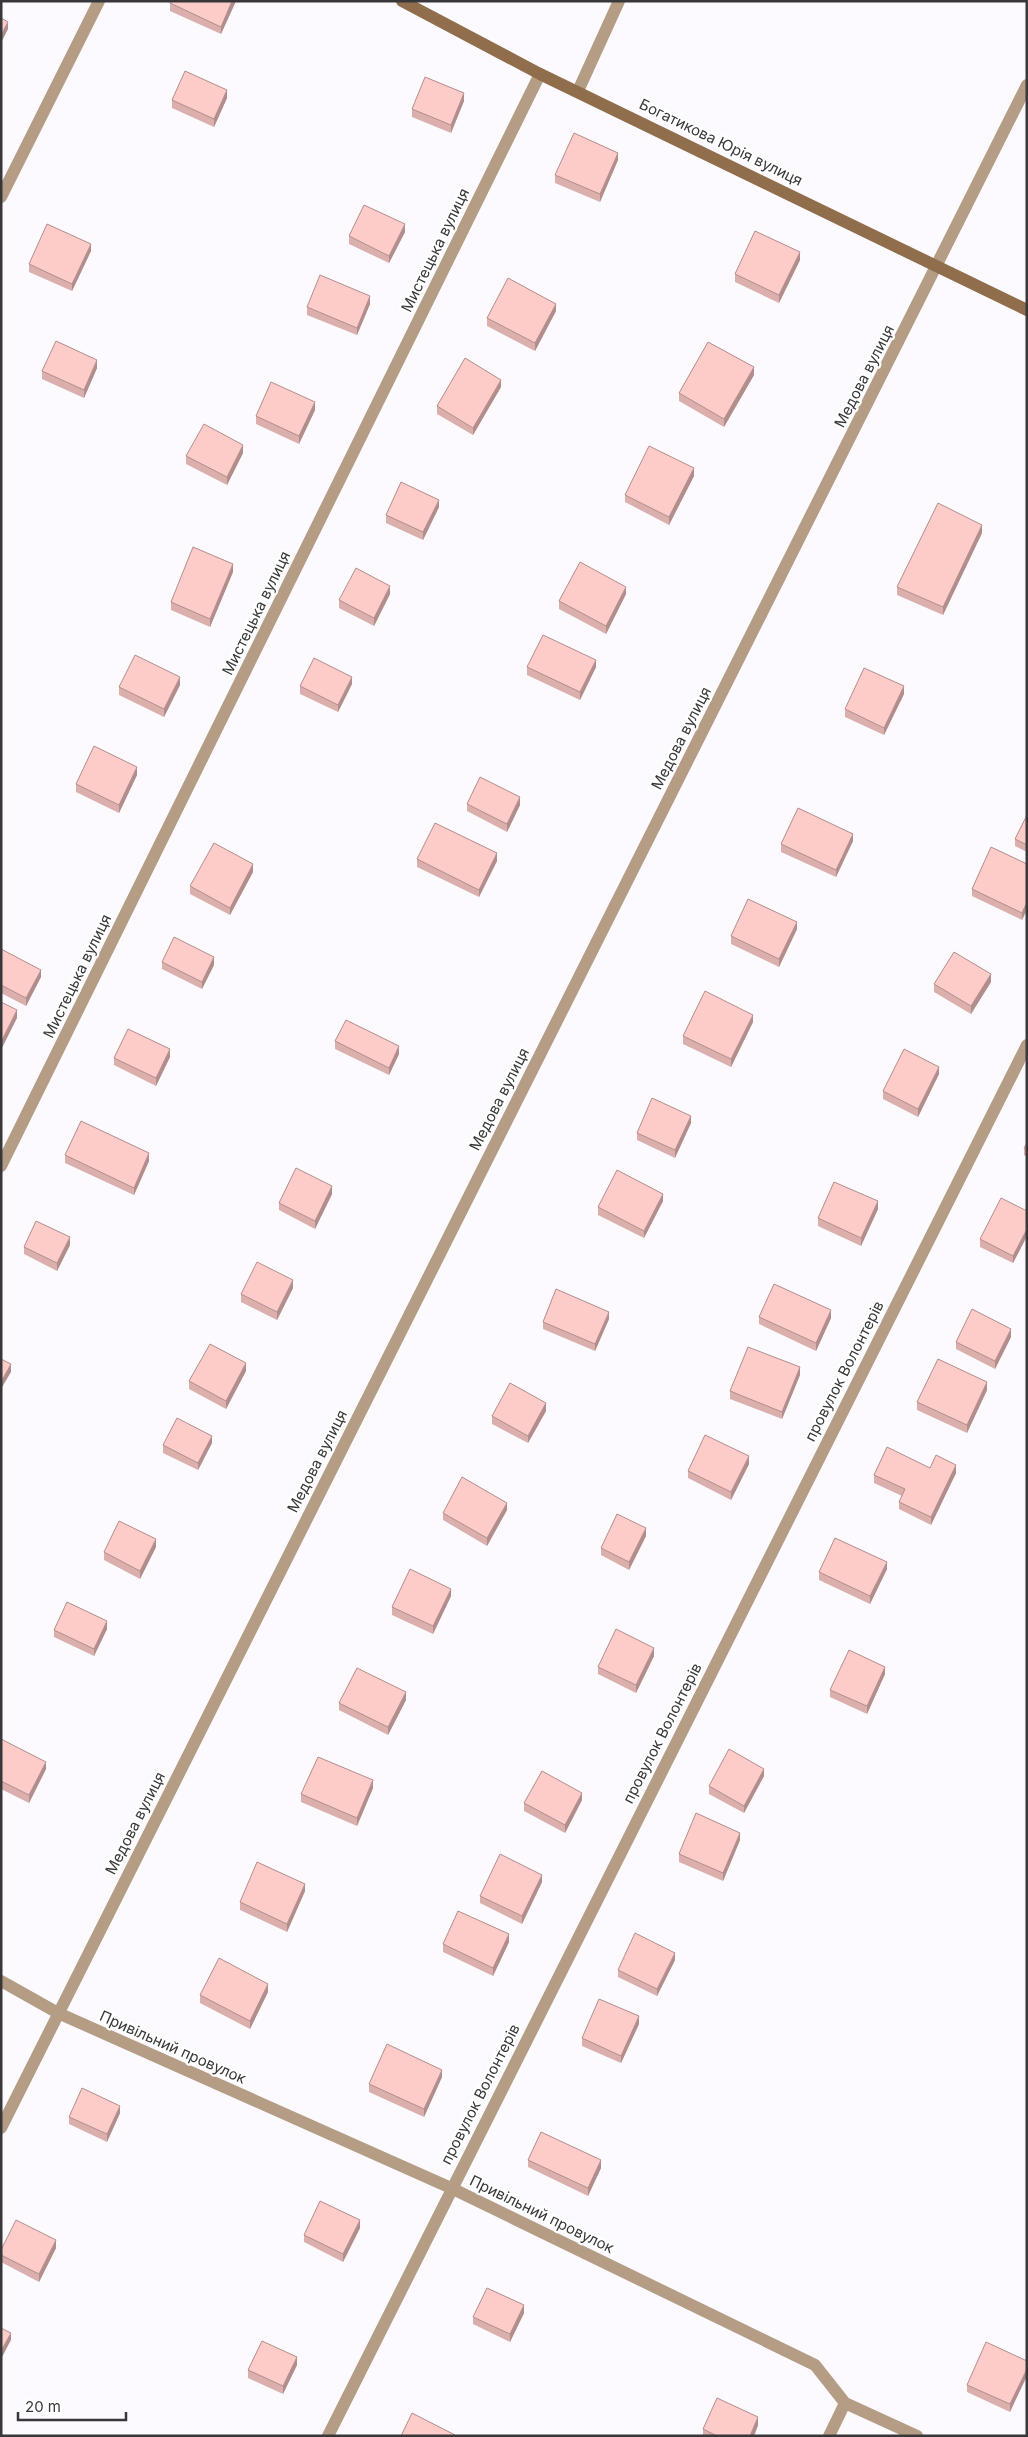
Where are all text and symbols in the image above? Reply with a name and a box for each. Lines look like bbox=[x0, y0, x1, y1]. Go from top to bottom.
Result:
street label: Богатикова Юрія вулиця bbox=[636, 94, 806, 190]
street label: Мистецька вулиця bbox=[397, 185, 473, 315]
street label: Медова вулиця bbox=[830, 321, 898, 431]
street label: Мистецька вулиця bbox=[218, 548, 294, 678]
street label: Медова вулиця bbox=[647, 683, 715, 793]
street label: Мистецька вулиця bbox=[39, 911, 115, 1041]
street label: Медова вулиця bbox=[465, 1044, 533, 1154]
street label: провулок Волонтерів bbox=[800, 1298, 888, 1444]
street label: Медова вулиця bbox=[283, 1406, 351, 1516]
street label: провулок Волонтерів bbox=[618, 1660, 706, 1806]
street label: Медова вулиця bbox=[101, 1768, 169, 1878]
street label: Привільний провулок bbox=[97, 2006, 249, 2088]
street label: провулок Волонтерів bbox=[436, 2021, 524, 2167]
street label: Привільний провулок bbox=[467, 2171, 617, 2257]
scale bar bbox=[18, 2390, 125, 2422]
text: 20 m bbox=[25, 2397, 61, 2416]

